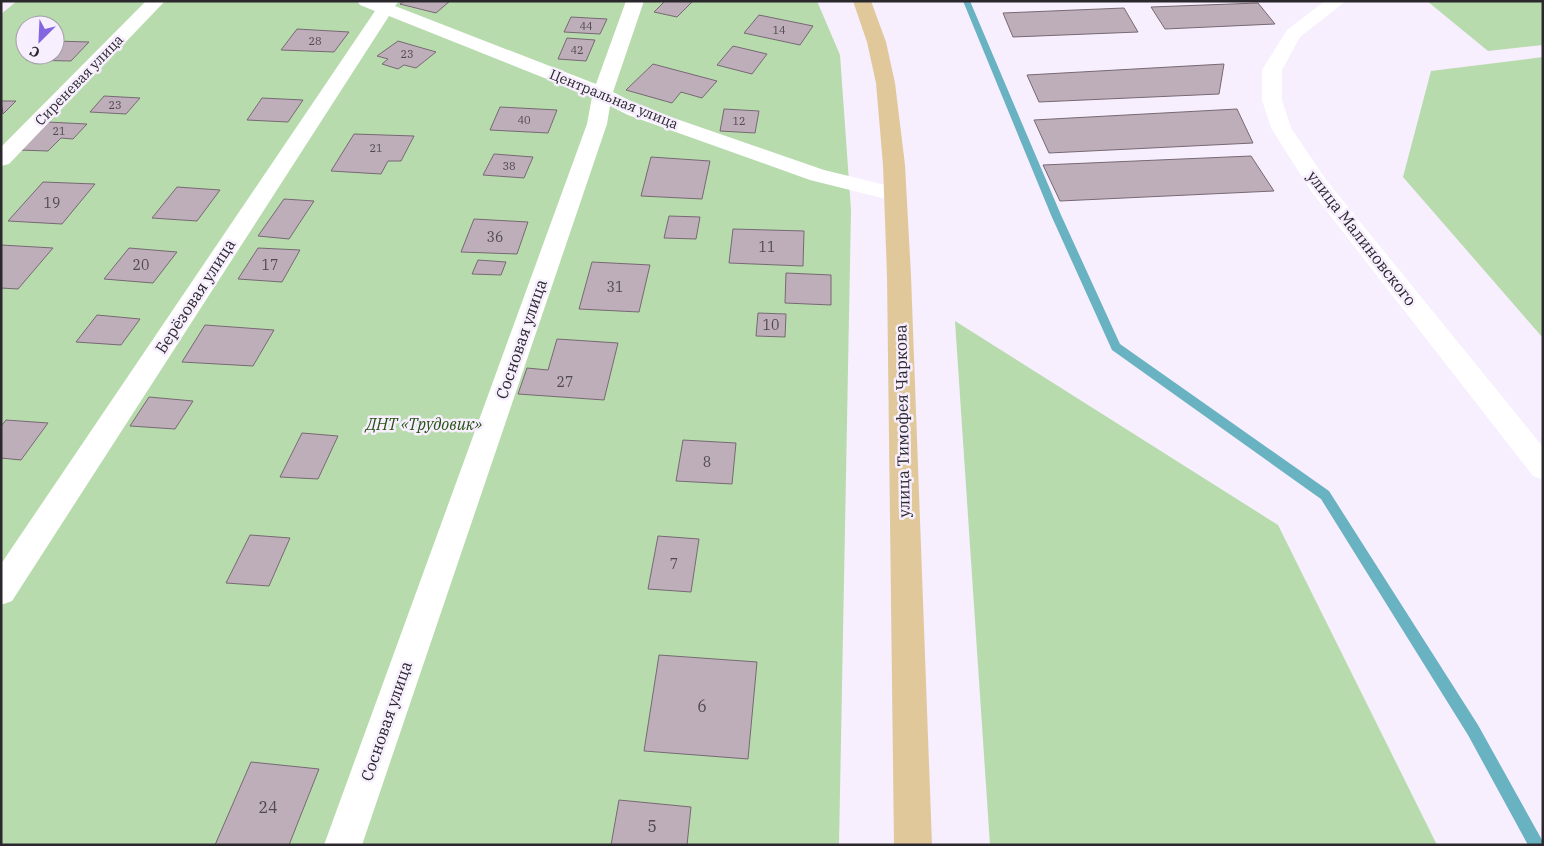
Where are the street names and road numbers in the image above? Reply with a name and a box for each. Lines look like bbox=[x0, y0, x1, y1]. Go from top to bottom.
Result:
street label: Сиреневая улица bbox=[31, 31, 127, 129]
street label: Центральная улица bbox=[547, 65, 681, 133]
street label: улица Малиновского bbox=[1303, 166, 1421, 310]
street label: Берёзовая улица bbox=[151, 235, 240, 357]
street label: Сосновая улица bbox=[491, 276, 551, 402]
street label: улица Тимофея Чаркова bbox=[890, 324, 914, 518]
street label: Сосновая улица bbox=[356, 658, 416, 784]

